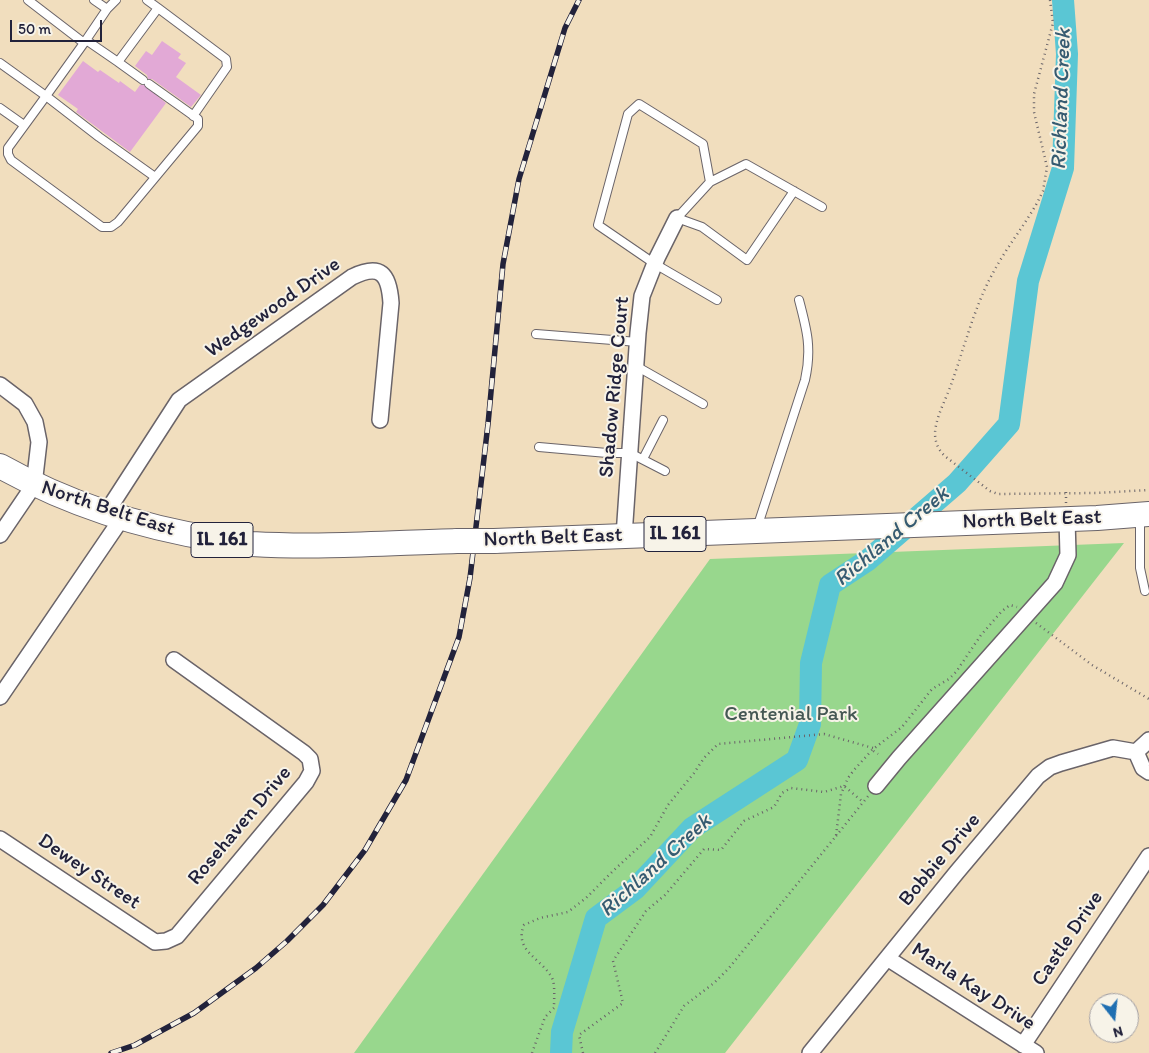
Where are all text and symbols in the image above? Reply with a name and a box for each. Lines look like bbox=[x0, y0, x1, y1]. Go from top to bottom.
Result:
scale bar bbox=[12, 10, 105, 42]
text: 50 m bbox=[18, 20, 51, 38]
water label: Richland Creek bbox=[1046, 28, 1078, 170]
street label: Wedgewood Drive bbox=[201, 252, 345, 364]
street label: Shadow Ridge Court bbox=[595, 295, 635, 479]
street label: North Belt East bbox=[38, 476, 178, 542]
water label: Richland Creek bbox=[829, 481, 955, 593]
street label: North Belt East bbox=[962, 505, 1102, 535]
road number: IL 161 bbox=[644, 516, 706, 552]
road number: IL 161 bbox=[191, 522, 253, 558]
street label: North Belt East bbox=[483, 523, 623, 553]
park label: Centenial Park bbox=[724, 702, 858, 728]
street label: Rosehaven Drive bbox=[183, 761, 297, 891]
street label: Bobbie Drive bbox=[894, 808, 986, 912]
water label: Richland Creek bbox=[595, 809, 717, 923]
street label: Dewey Street bbox=[33, 828, 145, 916]
street label: Castle Drive bbox=[1027, 887, 1109, 991]
street label: Marla Kay Drive bbox=[906, 938, 1040, 1036]
north arrow bbox=[1089, 993, 1139, 1043]
text: N bbox=[1111, 1022, 1125, 1041]

